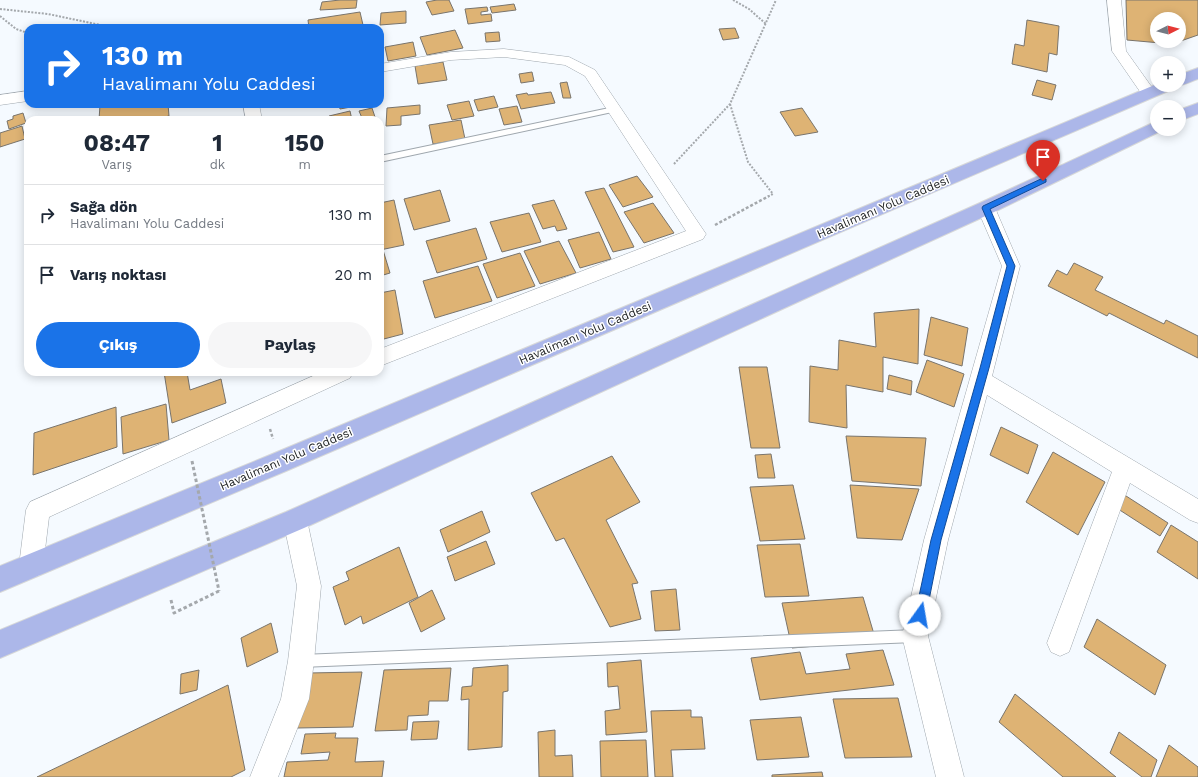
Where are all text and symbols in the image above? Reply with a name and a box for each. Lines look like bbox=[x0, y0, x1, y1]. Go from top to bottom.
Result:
north arrow bbox=[1150, 12, 1186, 48]
map controls bbox=[1150, 12, 1186, 136]
text: 130 m bbox=[102, 39, 183, 72]
icon: right bbox=[36, 40, 88, 92]
button: + bbox=[1150, 56, 1186, 92]
text: Havalimanı Yolu Caddesi bbox=[102, 73, 316, 94]
button: − bbox=[1150, 100, 1186, 136]
text: 08:47 bbox=[84, 129, 150, 157]
text: 1 bbox=[212, 129, 223, 157]
text: 150 bbox=[285, 129, 324, 157]
pin bbox=[1026, 140, 1060, 181]
icon: arrive bbox=[1032, 146, 1054, 168]
text: Varış bbox=[102, 157, 132, 172]
text: dk bbox=[210, 157, 225, 172]
text: m bbox=[298, 157, 311, 172]
street label: Havalimanı Yolu Caddesi bbox=[815, 173, 951, 241]
text: Sağa dön bbox=[70, 198, 137, 216]
icon: right bbox=[36, 204, 58, 226]
text: 130 m bbox=[329, 206, 372, 224]
text: Havalimanı Yolu Caddesi bbox=[70, 216, 224, 231]
icon: arrive bbox=[36, 264, 58, 286]
text: Varış noktası bbox=[70, 266, 167, 284]
text: 20 m bbox=[335, 266, 372, 284]
street label: Havalimanı Yolu Caddesi bbox=[517, 299, 653, 367]
button: Çıkış bbox=[36, 322, 200, 368]
button: Paylaş bbox=[208, 322, 372, 368]
street label: Havalimanı Yolu Caddesi bbox=[218, 425, 354, 493]
position arrow bbox=[899, 594, 941, 636]

